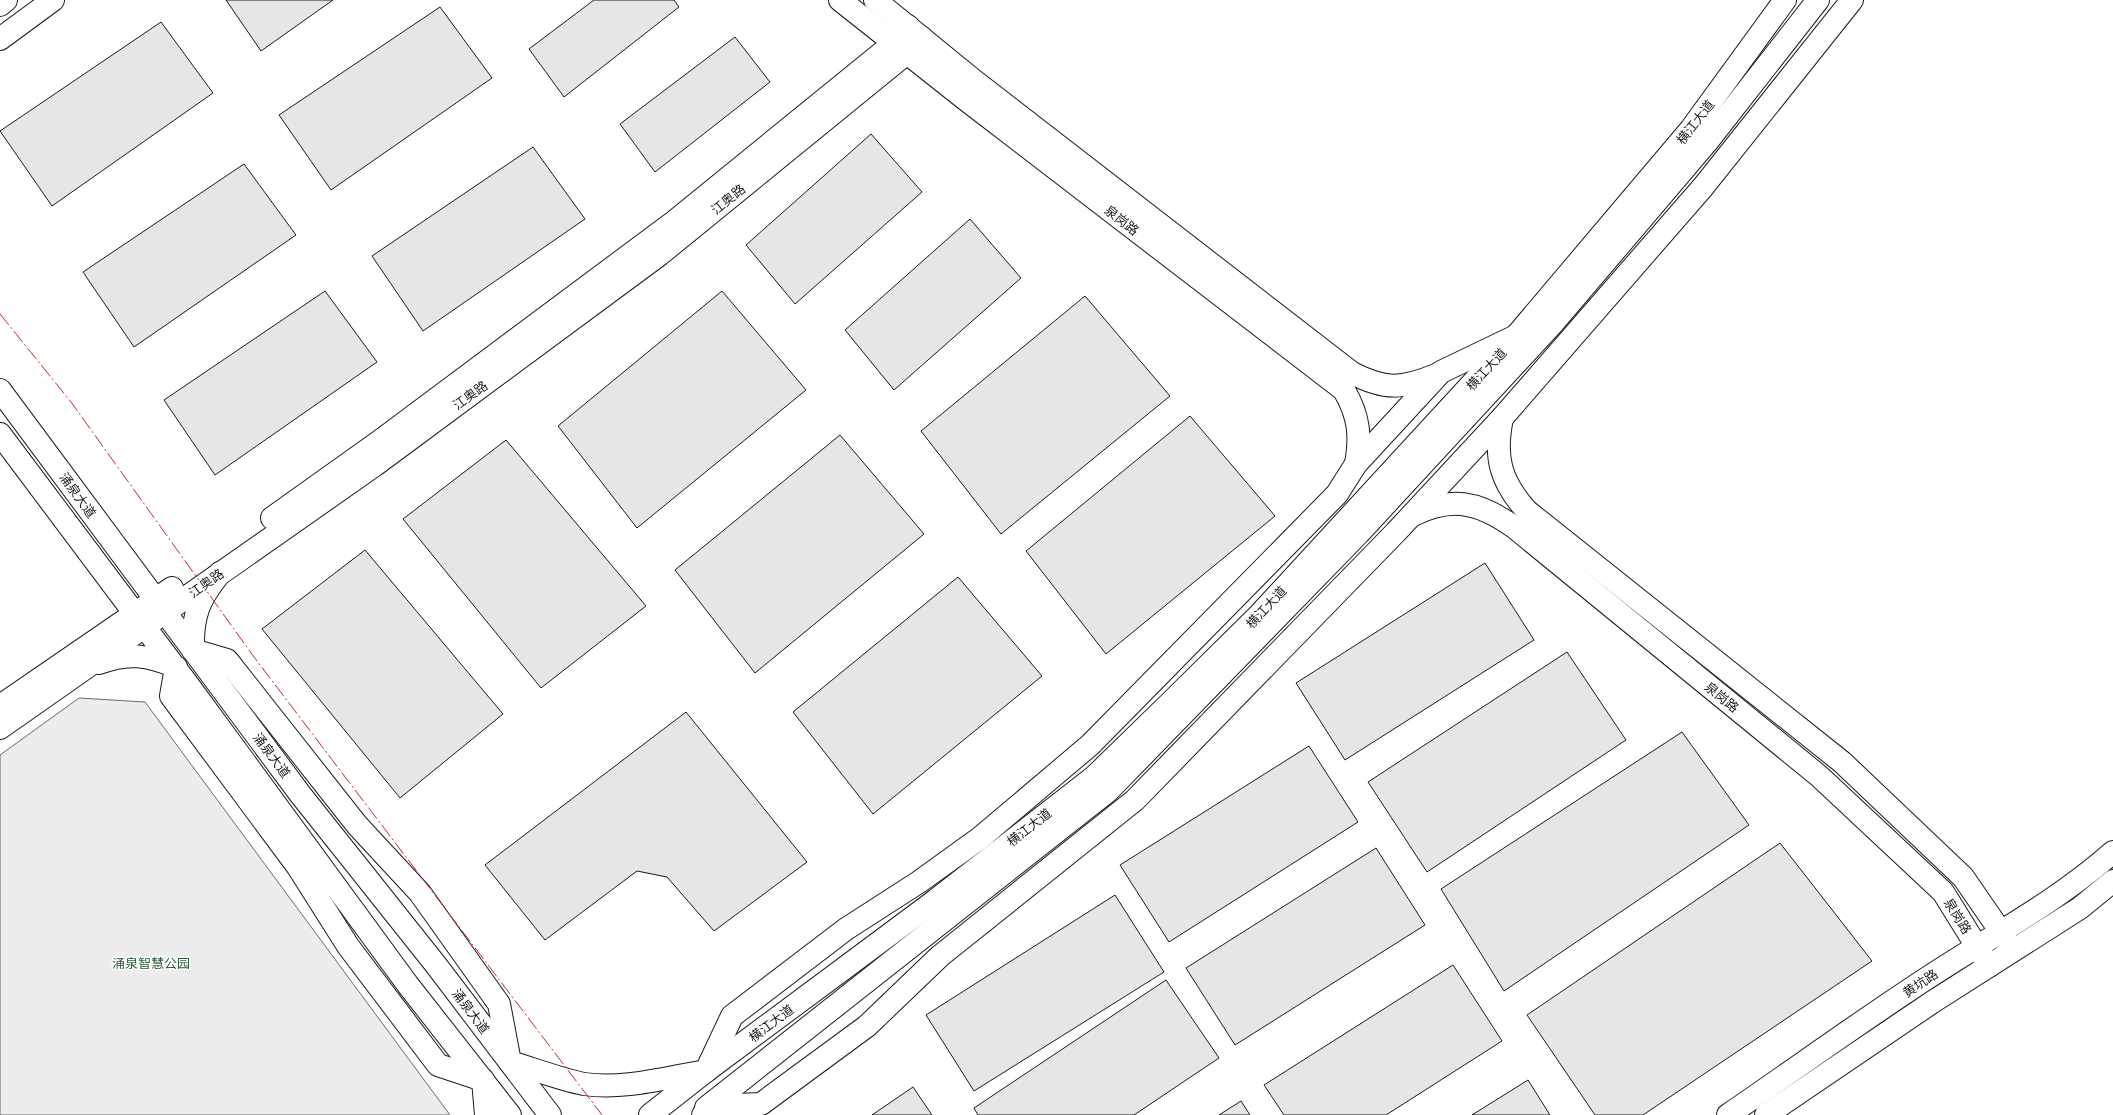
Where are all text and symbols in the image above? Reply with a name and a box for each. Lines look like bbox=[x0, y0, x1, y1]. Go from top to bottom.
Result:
street label: 横江大道 bbox=[1673, 97, 1718, 148]
street label: 江奥路 bbox=[708, 181, 749, 218]
street label: 泉岗路 bbox=[1101, 202, 1142, 239]
street label: 横江大道 bbox=[1462, 345, 1510, 394]
street label: 江奥路 bbox=[450, 377, 491, 414]
street label: 涌泉大道 bbox=[55, 469, 100, 521]
street label: 江奥路 bbox=[185, 565, 227, 602]
street label: 横江大道 bbox=[1242, 583, 1290, 632]
street label: 泉岗路 bbox=[1701, 679, 1742, 716]
street label: 涌泉大道 bbox=[249, 729, 294, 781]
street label: 横江大道 bbox=[1004, 805, 1055, 850]
street label: 泉岗路 bbox=[1940, 895, 1975, 937]
park label: 涌泉智慧公园 bbox=[112, 955, 190, 972]
street label: 黄坑路 bbox=[1899, 965, 1941, 1001]
street label: 涌泉大道 bbox=[448, 985, 493, 1037]
street label: 横江大道 bbox=[745, 1001, 797, 1046]

